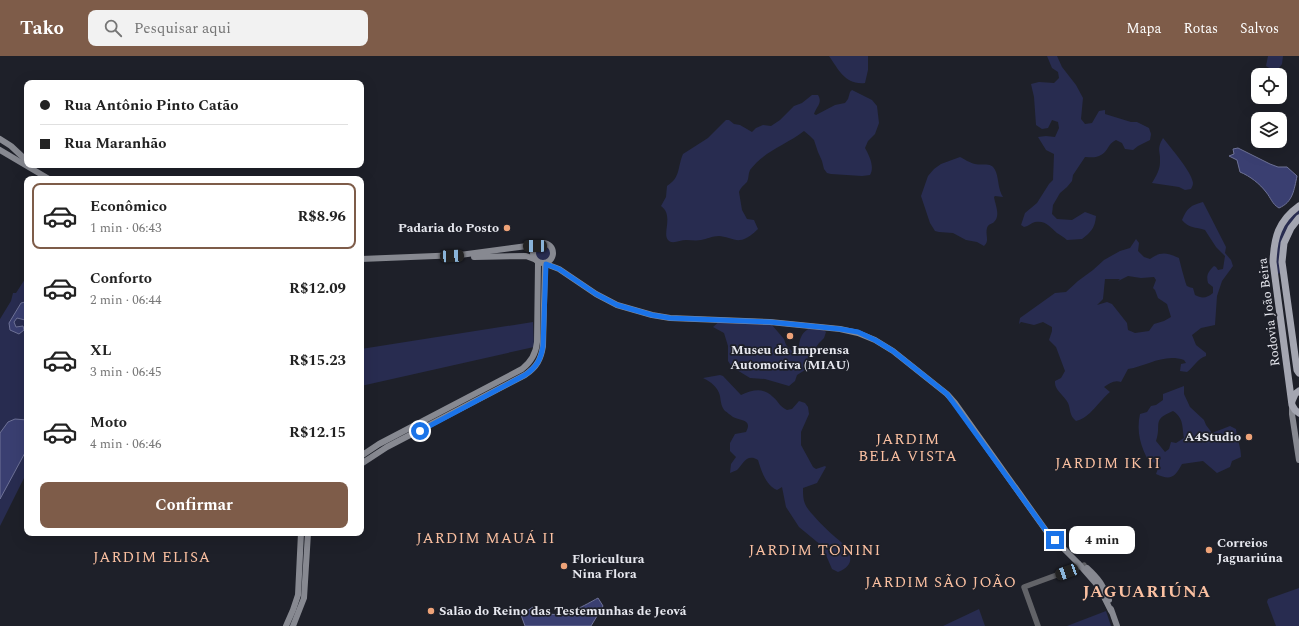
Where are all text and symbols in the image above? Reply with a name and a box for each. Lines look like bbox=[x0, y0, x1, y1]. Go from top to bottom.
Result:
search box bbox=[88, 10, 368, 46]
text: Tako bbox=[20, 14, 64, 43]
icon: search bbox=[102, 17, 124, 39]
text: Pesquisar aqui bbox=[134, 17, 231, 40]
text: Mapa bbox=[1126, 18, 1161, 39]
text: Rotas bbox=[1183, 18, 1218, 39]
text: Salvos bbox=[1240, 18, 1279, 39]
map controls bbox=[1251, 68, 1287, 148]
button: locate bbox=[1251, 68, 1287, 104]
text: Rua Antônio Pinto Catão bbox=[64, 94, 238, 117]
button: layers bbox=[1251, 112, 1287, 148]
text: Rua Maranhão bbox=[64, 132, 166, 155]
text: Econômico bbox=[90, 195, 167, 218]
icon: car bbox=[42, 198, 78, 234]
text: R$8.96 bbox=[297, 205, 346, 228]
text: 1 min · 06:43 bbox=[90, 218, 162, 238]
place label: Padaria do Posto bbox=[398, 218, 499, 238]
marker: Padaria do Posto bbox=[502, 223, 512, 233]
car bbox=[523, 240, 547, 252]
car bbox=[440, 249, 464, 263]
street label: Rodovia João Beira bbox=[1252, 256, 1286, 367]
text: Conforto bbox=[90, 267, 152, 290]
icon: car bbox=[42, 270, 78, 306]
text: R$12.09 bbox=[289, 277, 346, 300]
text: 2 min · 06:44 bbox=[90, 290, 162, 310]
marker: Museu da Imprensa Automotiva (MIAU) bbox=[785, 331, 795, 341]
text: XL bbox=[90, 339, 111, 362]
place label: Museu da Imprensa Automotiva (MIAU) bbox=[730, 340, 850, 375]
icon: car bbox=[42, 342, 78, 378]
text: R$15.23 bbox=[289, 349, 346, 372]
text: 3 min · 06:45 bbox=[90, 362, 162, 382]
text: Moto bbox=[90, 411, 127, 434]
icon: car bbox=[42, 414, 78, 450]
text: R$12.15 bbox=[289, 421, 346, 444]
route start bbox=[411, 422, 429, 440]
place label: A4Studio bbox=[1184, 427, 1241, 447]
district label: JARDIM BELA VISTA bbox=[858, 428, 958, 468]
marker: A4Studio bbox=[1244, 432, 1254, 442]
text: 4 min · 06:46 bbox=[90, 434, 162, 454]
district label: JARDIM IK II bbox=[1055, 452, 1161, 475]
button: Confirmar bbox=[40, 482, 348, 528]
callout: 4 min bbox=[1069, 526, 1135, 554]
district label: JARDIM MAUÁ II bbox=[416, 527, 556, 550]
text: 4 min bbox=[1085, 530, 1119, 550]
route end bbox=[1046, 531, 1064, 549]
place label: Correios Jaguariúna bbox=[1217, 533, 1283, 568]
district label: JARDIM TONINI bbox=[749, 539, 881, 562]
marker: Correios Jaguariúna bbox=[1204, 545, 1214, 555]
district label: JARDIM ELISA bbox=[93, 546, 211, 569]
place label: Floricultura Nina Flora bbox=[572, 549, 645, 584]
marker: Floricultura Nina Flora bbox=[559, 561, 569, 571]
car bbox=[1054, 562, 1080, 582]
district label: JARDIM SÃO JOÃO bbox=[865, 571, 1017, 594]
district label: JAGUARIÚNA bbox=[1082, 579, 1212, 605]
place label: Salão do Reino das Testemunhas de Jeová bbox=[439, 601, 687, 621]
marker: Salão do Reino das Testemunhas de Jeová bbox=[426, 606, 436, 616]

